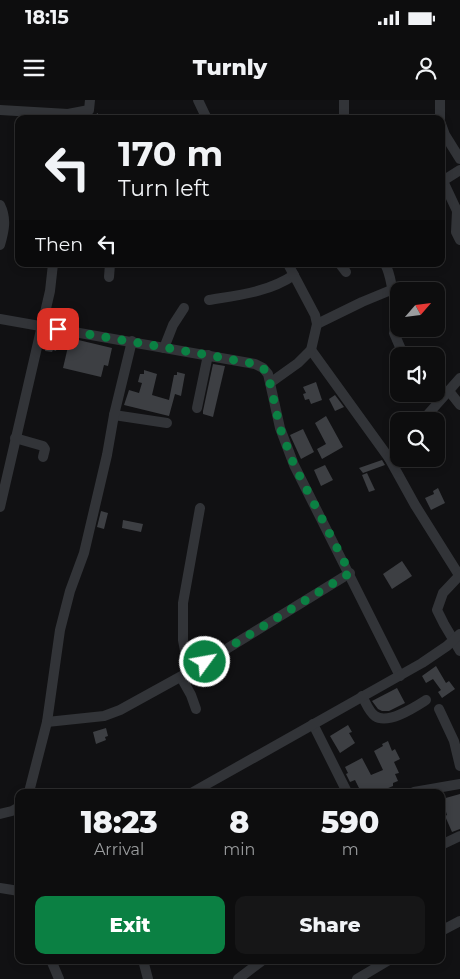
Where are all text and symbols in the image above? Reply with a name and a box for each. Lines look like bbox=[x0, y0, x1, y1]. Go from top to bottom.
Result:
text: 18:15 bbox=[25, 6, 69, 29]
icon: menu bbox=[20, 54, 48, 82]
text: Turnly bbox=[193, 54, 267, 81]
icon: person bbox=[412, 54, 440, 82]
text: 170 m bbox=[118, 132, 223, 175]
icon: left bbox=[35, 135, 100, 200]
text: Turn left bbox=[118, 175, 210, 202]
icon: left bbox=[93, 230, 121, 258]
text: Then bbox=[35, 233, 83, 256]
north arrow bbox=[390, 282, 445, 338]
map controls bbox=[390, 282, 445, 467]
pin bbox=[37, 308, 79, 350]
icon: arrive bbox=[44, 315, 72, 343]
button: sound bbox=[390, 347, 445, 402]
button: search bbox=[390, 412, 445, 467]
position arrow bbox=[178, 635, 230, 687]
text: 18:23 bbox=[81, 804, 158, 841]
text: 8 bbox=[229, 804, 249, 841]
text: 590 bbox=[321, 804, 379, 841]
text: Arrival bbox=[94, 840, 144, 859]
text: min bbox=[223, 840, 255, 859]
text: m bbox=[342, 840, 359, 859]
button: Exit bbox=[35, 896, 225, 954]
button: Share bbox=[235, 896, 425, 954]

